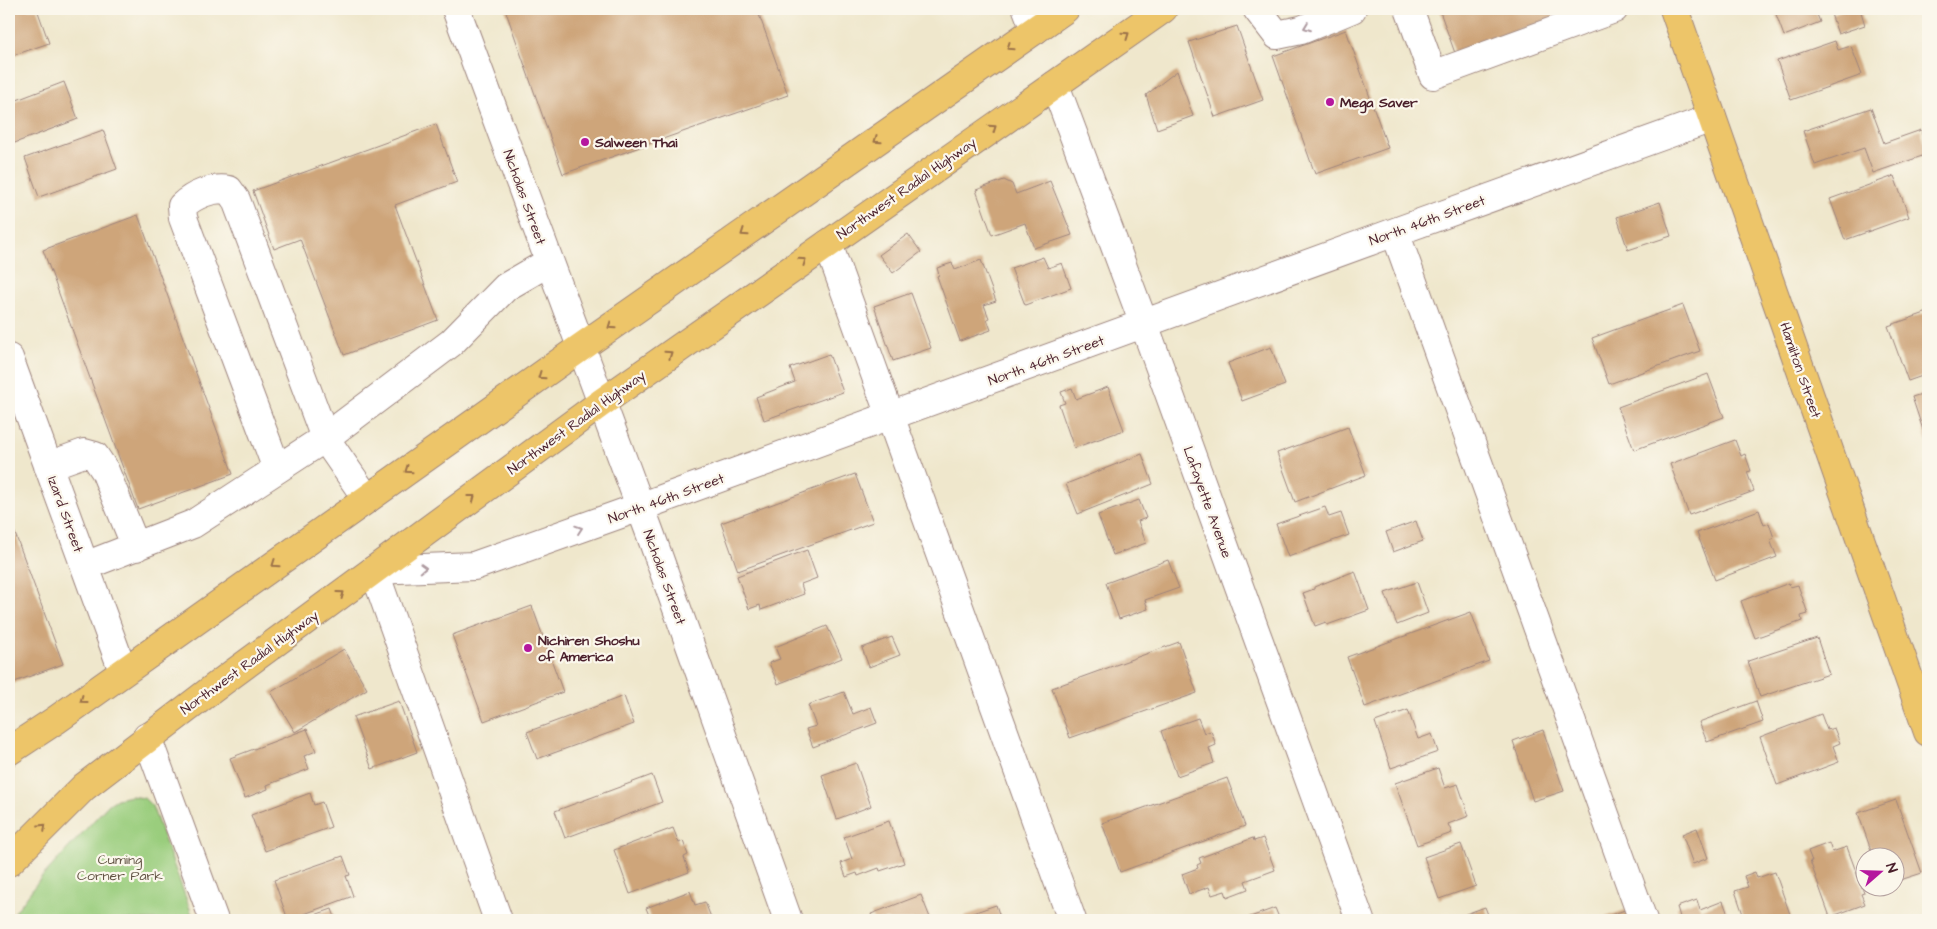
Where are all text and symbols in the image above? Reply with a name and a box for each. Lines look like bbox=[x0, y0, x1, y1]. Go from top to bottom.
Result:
one-way arrow bbox=[1303, 21, 1312, 31]
one-way arrow bbox=[1120, 32, 1130, 41]
one-way arrow bbox=[1007, 41, 1016, 50]
place label: Mega Saver bbox=[1340, 93, 1418, 114]
marker: Mega Saver bbox=[1324, 96, 1336, 108]
one-way arrow bbox=[987, 125, 997, 134]
place label: Salween Thai bbox=[594, 133, 678, 153]
street label: Northwest Radial Highway bbox=[833, 133, 981, 245]
one-way arrow bbox=[873, 134, 883, 143]
marker: Salween Thai bbox=[579, 136, 591, 148]
street label: Nicholas Street bbox=[498, 147, 551, 248]
street label: North 46th Street bbox=[1366, 191, 1489, 251]
one-way arrow bbox=[740, 227, 750, 236]
one-way arrow bbox=[797, 258, 806, 267]
one-way arrow bbox=[607, 320, 617, 329]
street label: Hamilton Street bbox=[1774, 320, 1826, 421]
street label: North 46th Street bbox=[985, 331, 1108, 391]
one-way arrow bbox=[664, 351, 673, 360]
street label: Northwest Radial Highway bbox=[503, 366, 650, 480]
one-way arrow bbox=[537, 370, 546, 379]
street label: Lafayette Avenue bbox=[1178, 444, 1237, 561]
one-way arrow bbox=[404, 464, 414, 473]
street label: North 46th Street bbox=[605, 469, 728, 529]
street label: Izard Street bbox=[42, 473, 88, 556]
one-way arrow bbox=[466, 495, 476, 504]
one-way arrow bbox=[574, 525, 583, 535]
street label: Nicholas Street bbox=[638, 527, 691, 628]
one-way arrow bbox=[271, 558, 281, 567]
one-way arrow bbox=[419, 563, 427, 574]
one-way arrow bbox=[335, 591, 345, 600]
street label: Northwest Radial Highway bbox=[176, 606, 323, 720]
place label: Nichiren Shoshu of America bbox=[538, 631, 640, 667]
marker: Nichiren Shoshu of America bbox=[522, 642, 534, 654]
one-way arrow bbox=[80, 694, 89, 703]
one-way arrow bbox=[37, 824, 46, 833]
north arrow bbox=[1854, 846, 1904, 896]
park label: Cuming Corner Park bbox=[77, 850, 163, 886]
text: N bbox=[1880, 860, 1902, 876]

